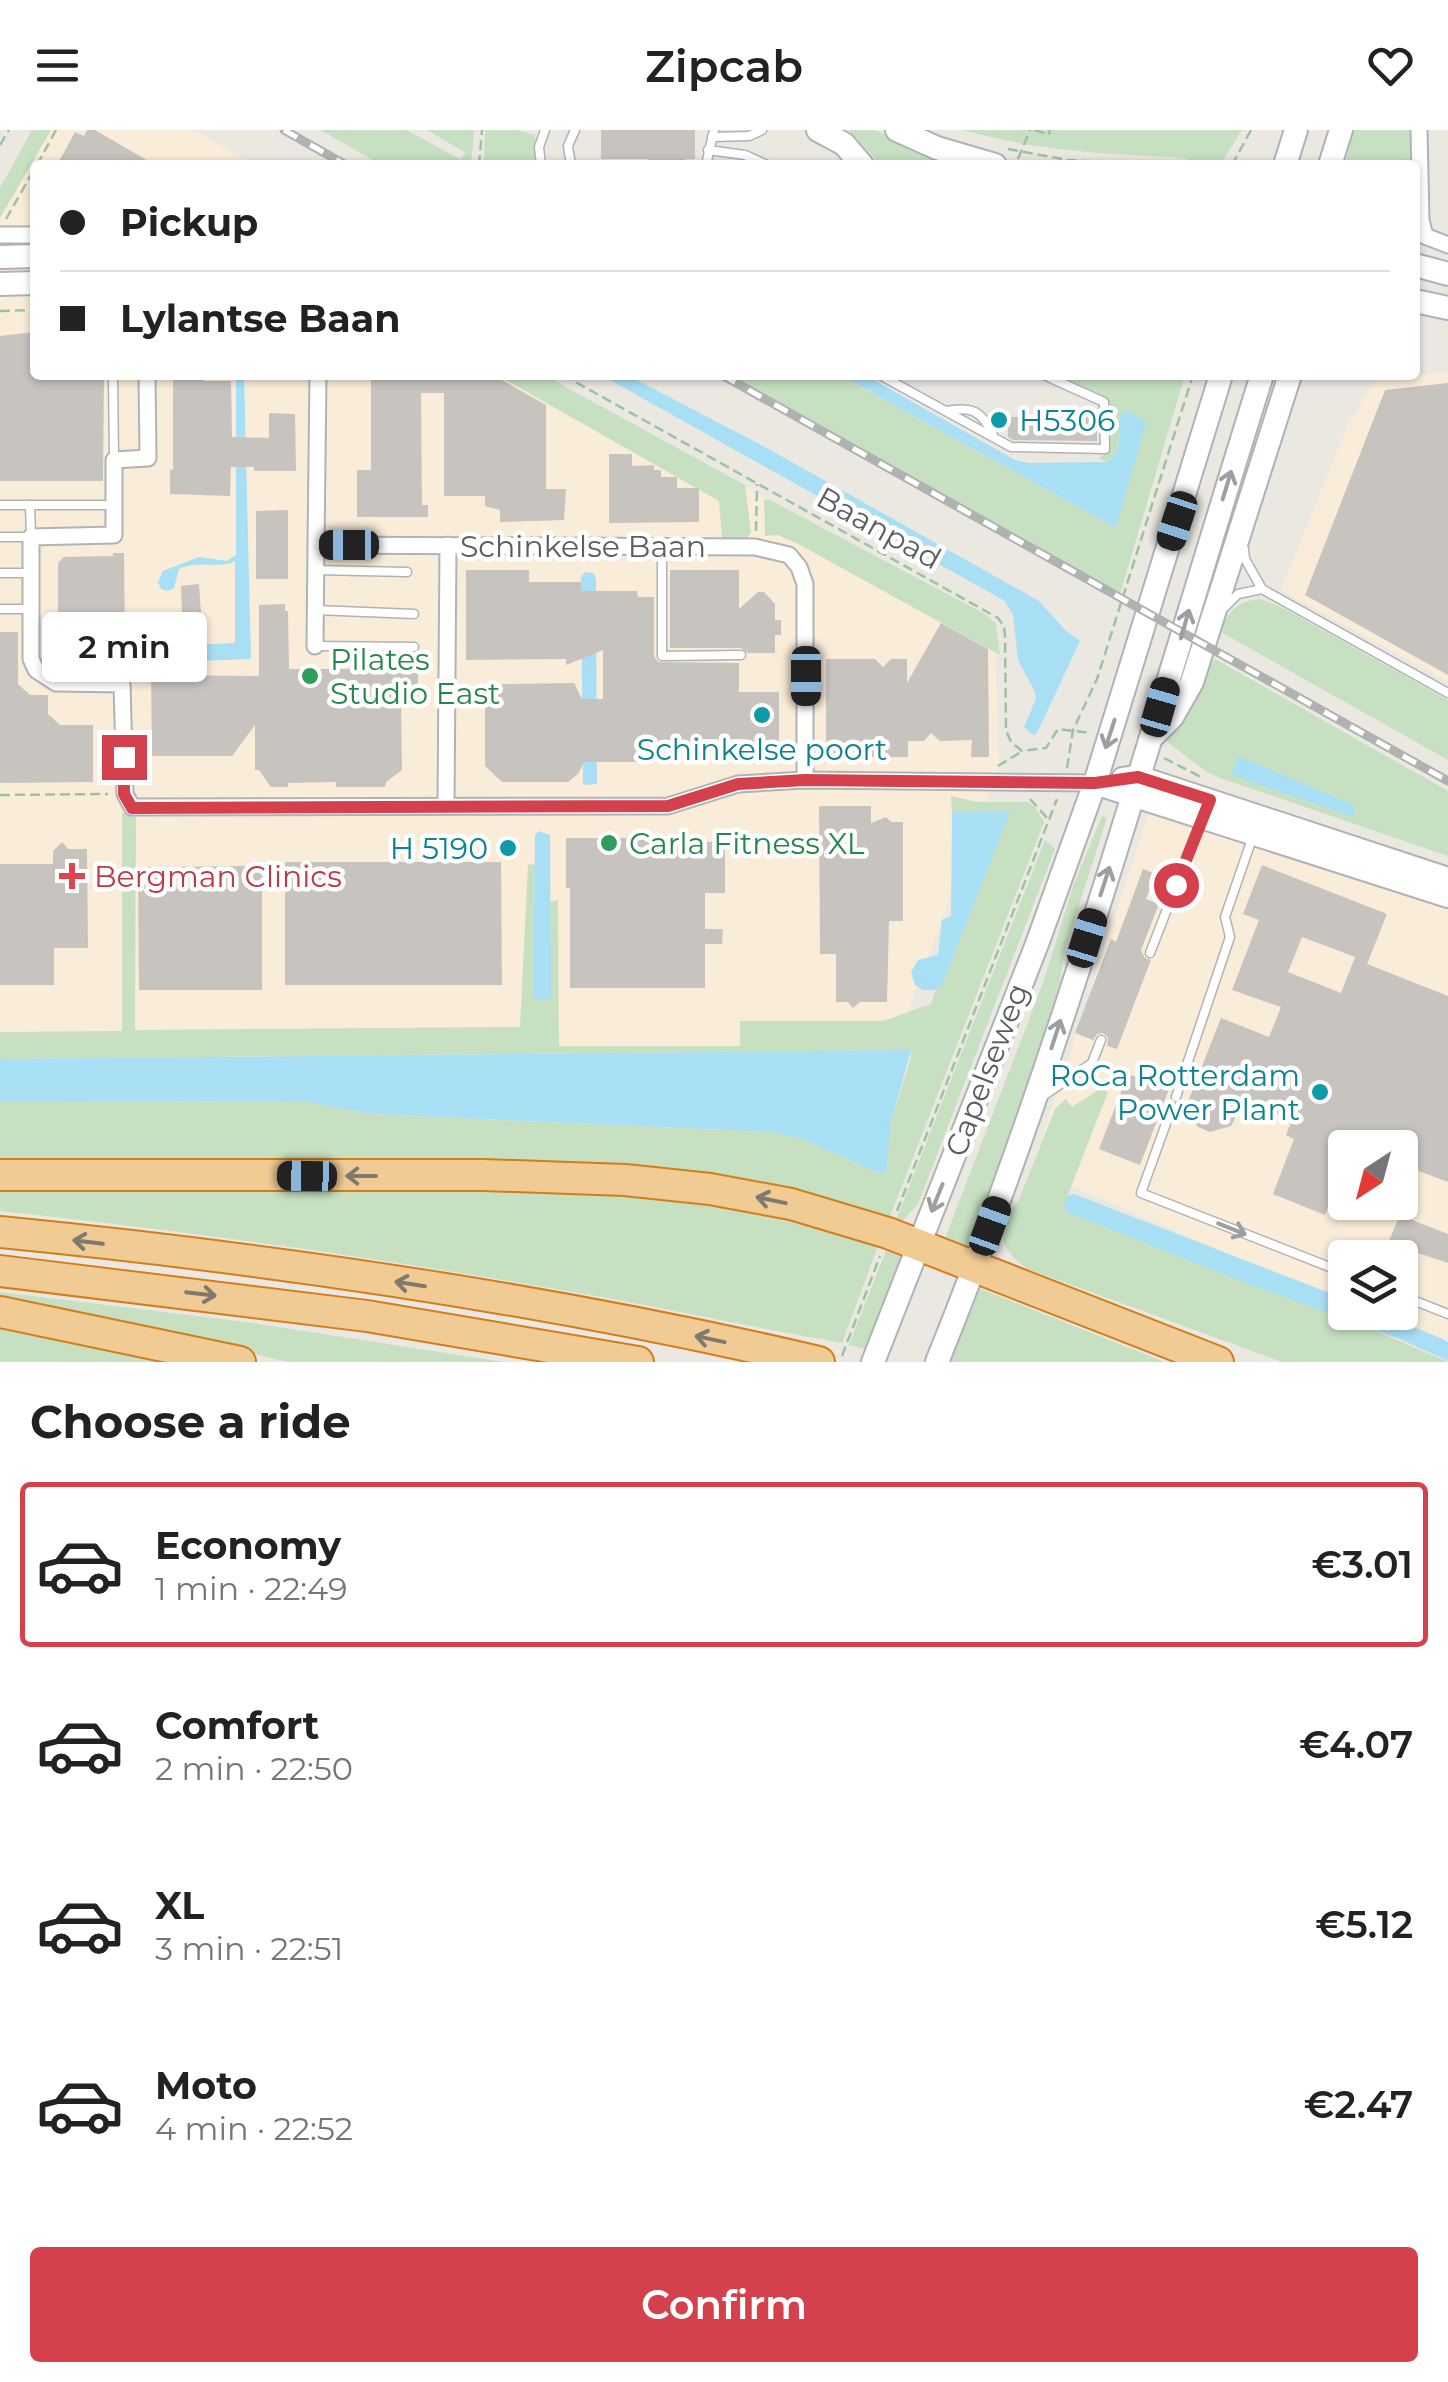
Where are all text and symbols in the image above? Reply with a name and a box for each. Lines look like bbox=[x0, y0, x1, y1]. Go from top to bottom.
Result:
icon: menu bbox=[30, 38, 85, 93]
text: Zipcab bbox=[645, 38, 803, 93]
icon: heart bbox=[1363, 38, 1418, 93]
text: Pickup bbox=[120, 199, 258, 246]
text: Lylantse Baan bbox=[120, 295, 400, 342]
place label: H5306 bbox=[1019, 402, 1115, 439]
marker: H5306 bbox=[988, 409, 1010, 431]
one-way arrow bbox=[1220, 470, 1238, 501]
street label: Baanpad bbox=[810, 479, 948, 577]
car bbox=[1153, 488, 1201, 554]
street label: Schinkelse Baan bbox=[460, 528, 706, 565]
car bbox=[319, 530, 379, 560]
one-way arrow bbox=[1177, 609, 1195, 640]
callout: 2 min bbox=[42, 612, 206, 682]
text: 2 min bbox=[78, 627, 171, 666]
place label: Pilates Studio East bbox=[330, 641, 500, 712]
car bbox=[791, 646, 821, 706]
marker: Pilates Studio East bbox=[299, 665, 321, 687]
car bbox=[1137, 674, 1183, 740]
marker: Schinkelse poort bbox=[751, 704, 773, 726]
one-way arrow bbox=[1099, 718, 1117, 750]
place label: Schinkelse poort bbox=[637, 731, 887, 768]
route end bbox=[102, 735, 147, 780]
place label: Carla Fitness XL bbox=[629, 825, 865, 862]
place label: H 5190 bbox=[390, 830, 488, 867]
marker: Carla Fitness XL bbox=[598, 832, 620, 854]
marker: H 5190 bbox=[497, 837, 519, 859]
place label: Bergman Clinics bbox=[94, 858, 342, 895]
marker: Bergman Clinics bbox=[59, 863, 85, 889]
route start bbox=[1154, 863, 1199, 908]
one-way arrow bbox=[1098, 866, 1116, 897]
car bbox=[1064, 905, 1110, 971]
street label: Capelseweg bbox=[937, 978, 1037, 1162]
one-way arrow bbox=[1049, 1019, 1067, 1051]
place label: RoCa Rotterdam Power Plant bbox=[1049, 1057, 1300, 1128]
marker: RoCa Rotterdam Power Plant bbox=[1309, 1081, 1331, 1103]
north arrow bbox=[1328, 1130, 1418, 1220]
map controls bbox=[1328, 1130, 1418, 1330]
car bbox=[277, 1160, 337, 1192]
one-way arrow bbox=[345, 1166, 378, 1186]
one-way arrow bbox=[927, 1182, 945, 1213]
one-way arrow bbox=[756, 1190, 788, 1209]
car bbox=[966, 1193, 1014, 1259]
one-way arrow bbox=[1216, 1221, 1247, 1239]
one-way arrow bbox=[72, 1232, 105, 1251]
button: layers bbox=[1328, 1240, 1418, 1330]
one-way arrow bbox=[394, 1274, 427, 1293]
one-way arrow bbox=[185, 1286, 217, 1304]
one-way arrow bbox=[694, 1329, 726, 1348]
text: Choose a ride bbox=[30, 1394, 351, 1449]
icon: car bbox=[35, 1520, 125, 1610]
text: Economy bbox=[155, 1522, 341, 1569]
text: €3.01 bbox=[1312, 1541, 1413, 1588]
text: 1 min · 22:49 bbox=[155, 1569, 348, 1608]
icon: car bbox=[35, 1700, 125, 1790]
text: Comfort bbox=[155, 1702, 319, 1749]
text: €4.07 bbox=[1299, 1721, 1413, 1768]
text: 2 min · 22:50 bbox=[155, 1749, 353, 1788]
icon: car bbox=[35, 1880, 125, 1970]
text: XL bbox=[155, 1882, 204, 1929]
text: €5.12 bbox=[1315, 1901, 1413, 1948]
text: 3 min · 22:51 bbox=[155, 1929, 343, 1968]
icon: car bbox=[35, 2060, 125, 2150]
text: Moto bbox=[155, 2062, 257, 2109]
text: €2.47 bbox=[1304, 2081, 1413, 2128]
text: 4 min · 22:52 bbox=[155, 2109, 353, 2148]
button: Confirm bbox=[30, 2247, 1418, 2362]

